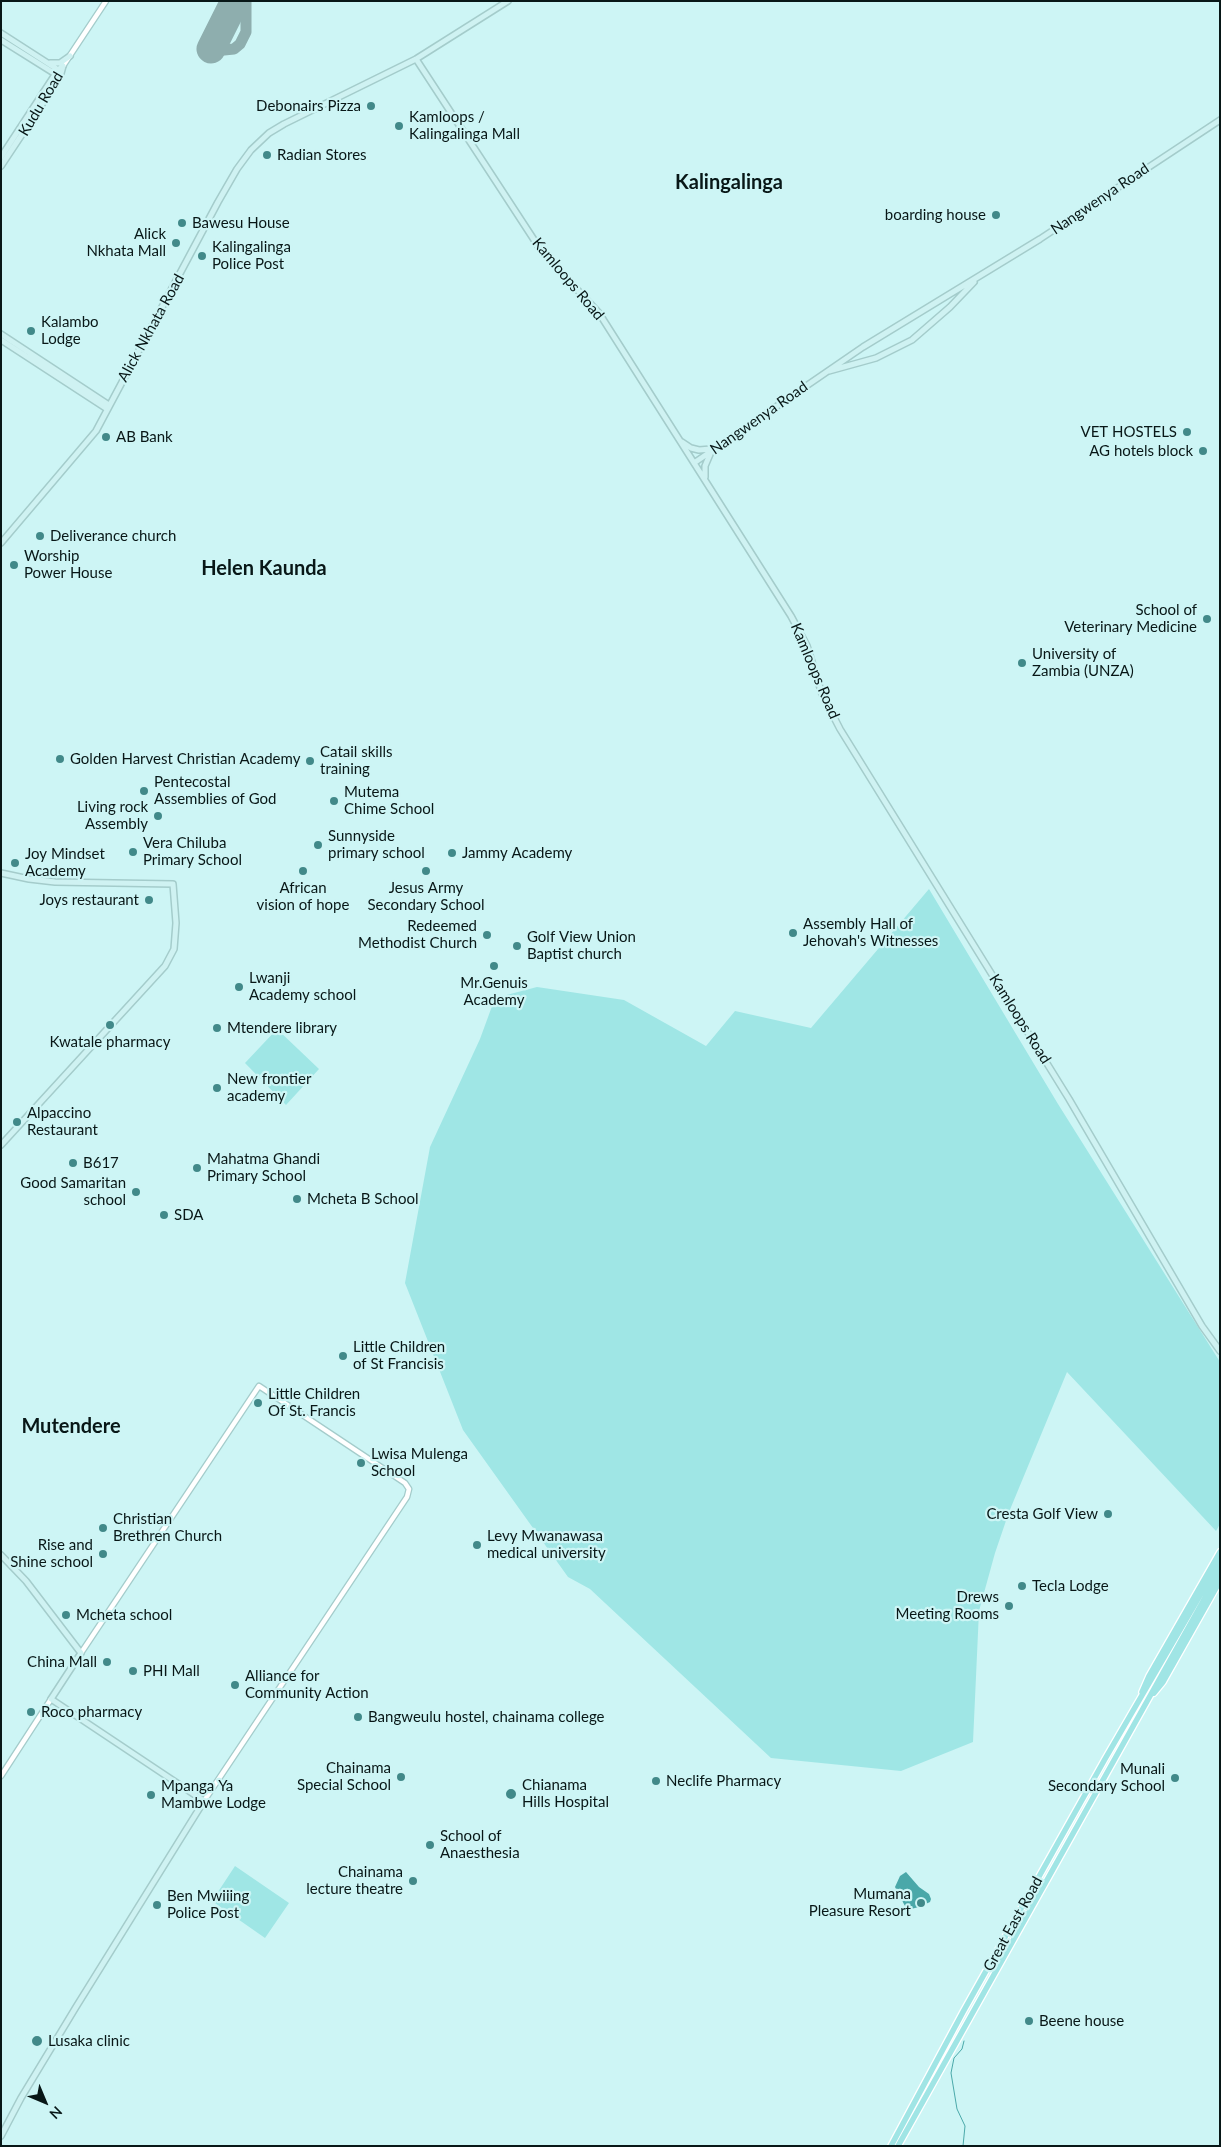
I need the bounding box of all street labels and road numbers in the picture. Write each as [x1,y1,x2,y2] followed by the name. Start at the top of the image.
[15,69,67,139] street label: Kudu Road
[1047,159,1153,239] street label: Nangwenya Road
[528,234,608,324] street label: Kamloops Road
[114,271,188,385] street label: Alick Nkhata Road
[707,378,811,458] street label: Nangwenya Road
[787,620,843,722] street label: Kamloops Road
[985,971,1055,1067] street label: Kamloops Road
[980,1874,1046,1974] street label: Great East Road

